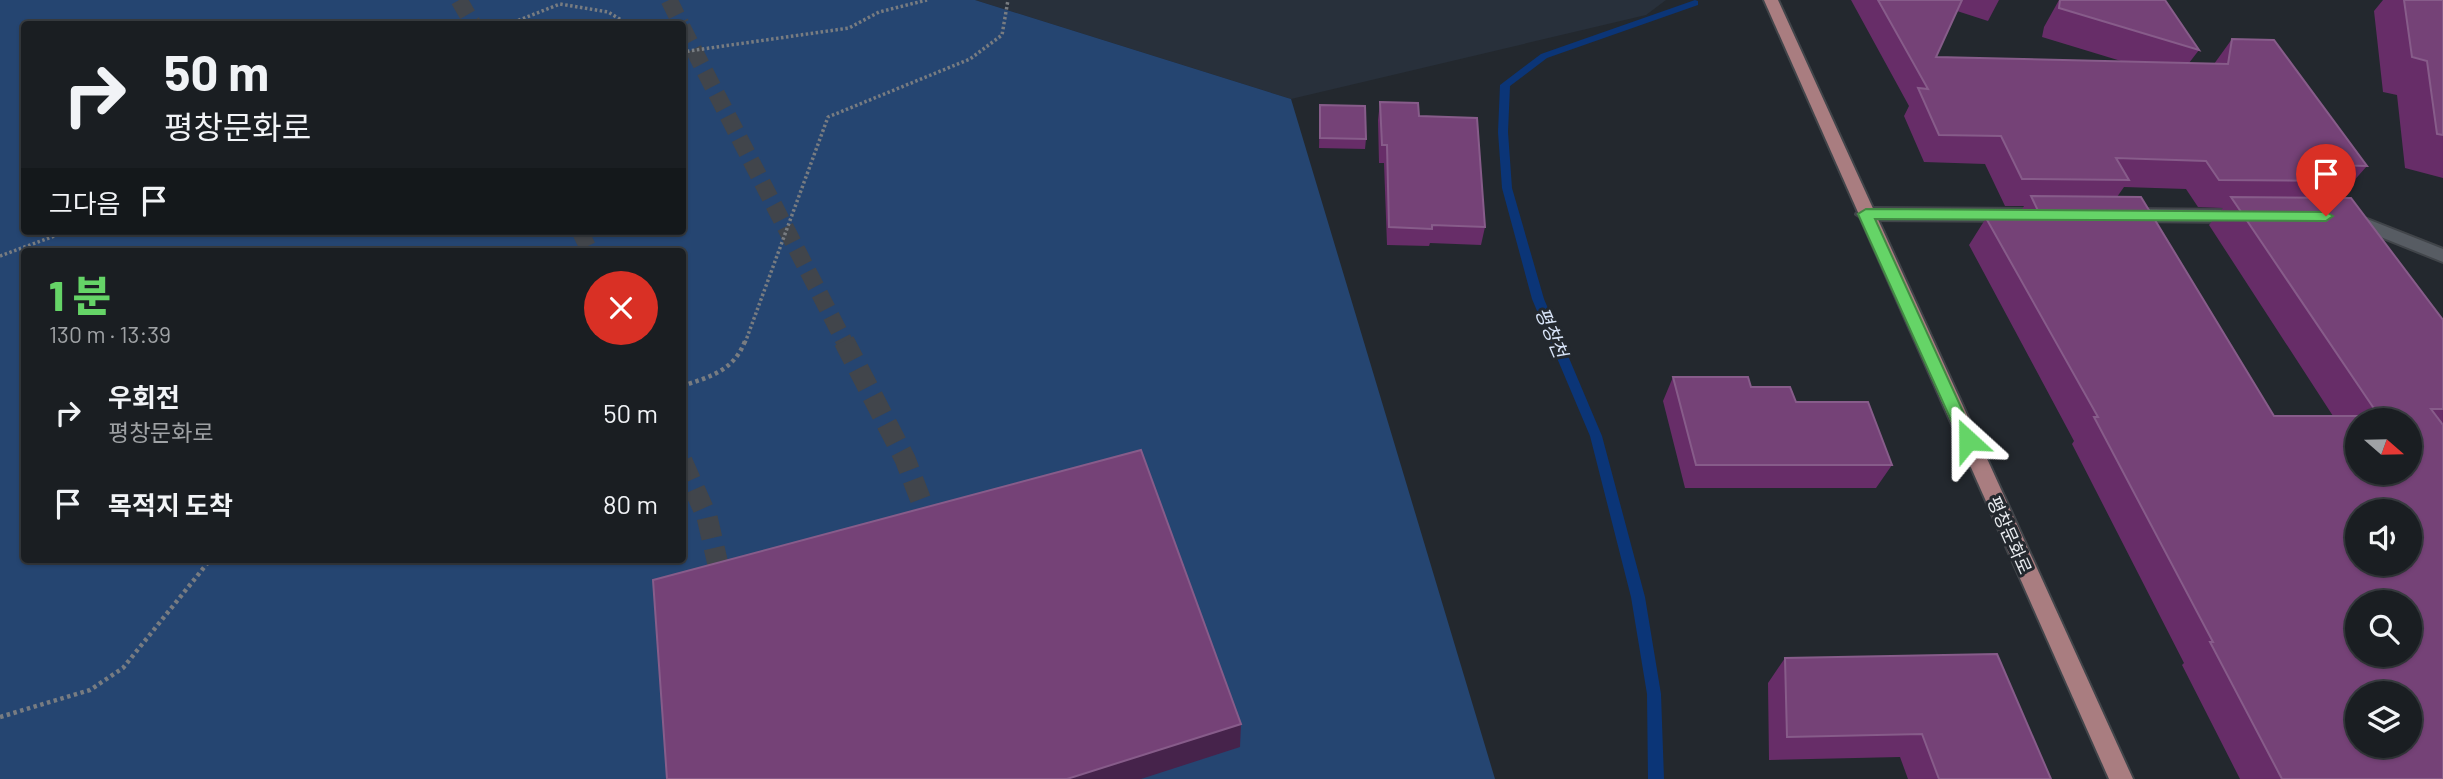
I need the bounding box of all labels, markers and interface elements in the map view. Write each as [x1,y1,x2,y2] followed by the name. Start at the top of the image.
[164,42,269,101] text: 50 m
[49,49,140,140] icon: right
[164,107,311,145] text: 평창문화로
[2296,144,2356,216] pin
[2307,155,2345,193] icon: arrive
[135,182,173,220] icon: arrive
[49,187,121,218] text: 그다음
[49,269,111,319] text: 1 분
[584,271,658,345] button: close
[1531,303,1573,362] water label: 평창천
[49,320,171,348] text: 130 m · 13:39
[108,381,180,412] text: 우회전
[49,394,87,432] icon: right
[603,397,658,428] text: 50 m
[1931,403,2005,477] position arrow
[2345,408,2422,485] north arrow
[2345,408,2422,758] map controls
[108,418,214,446] text: 평창문화로
[49,485,87,523] icon: arrive
[603,488,658,519] text: 80 m
[108,489,233,520] text: 목적지 도착
[1983,493,2037,577] street label: 평창문화로
[2345,499,2422,576] button: sound
[2345,590,2422,667] button: search
[2345,681,2422,758] button: layers

